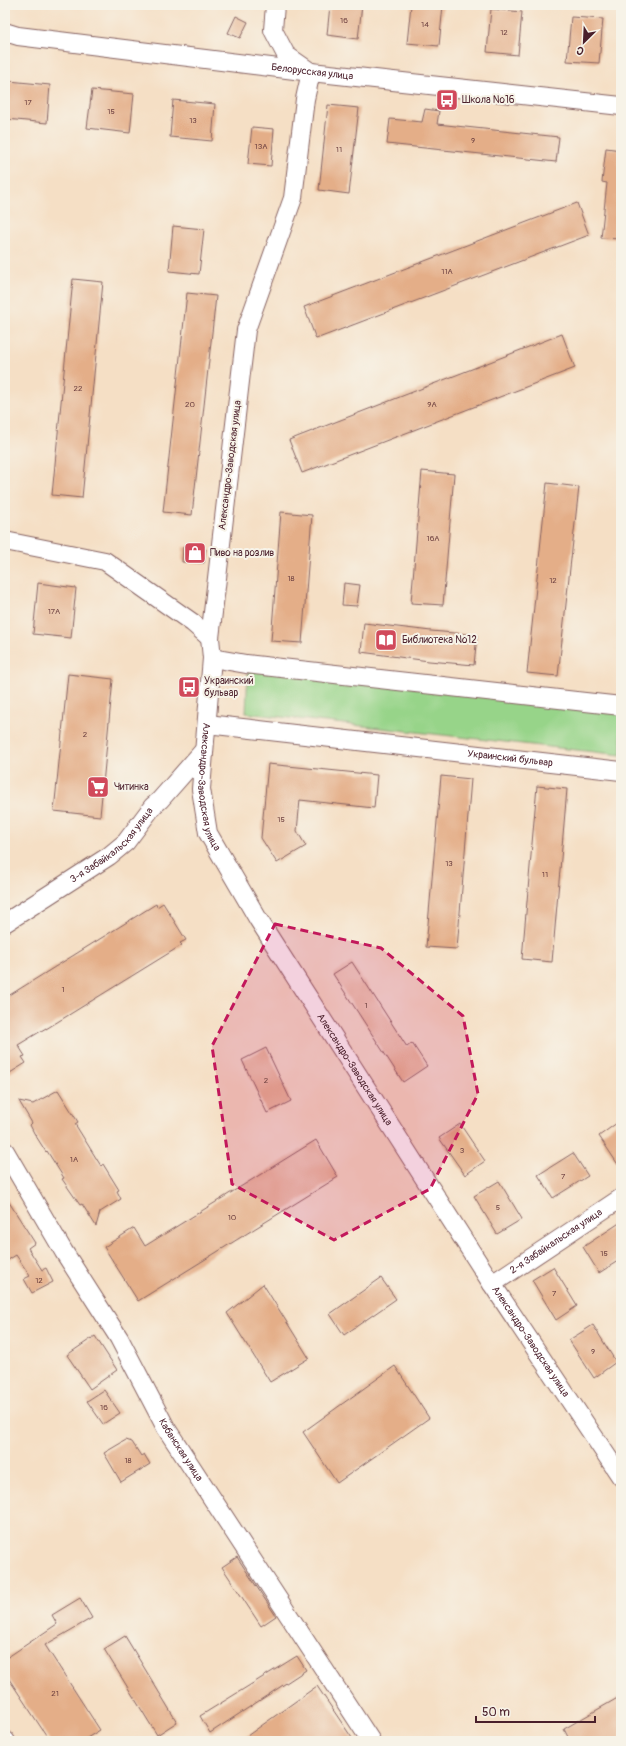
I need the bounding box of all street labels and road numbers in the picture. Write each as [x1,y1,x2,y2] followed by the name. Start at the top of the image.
[271,61,354,83] street label: Белорусская улица
[216,399,244,531] street label: Александро-Заводская улица
[195,722,223,853] street label: Александро-Заводская улица
[467,748,554,769] street label: Украинский бульвар
[68,805,156,885] street label: 3-я Забайкальская улица
[314,1011,395,1128] street label: Александро-Заводская улица
[507,1206,605,1276] street label: 2-я Забайкальская улица
[489,1284,572,1400] street label: Александро-Заводская улица
[156,1417,205,1484] street label: Кабанская улица

